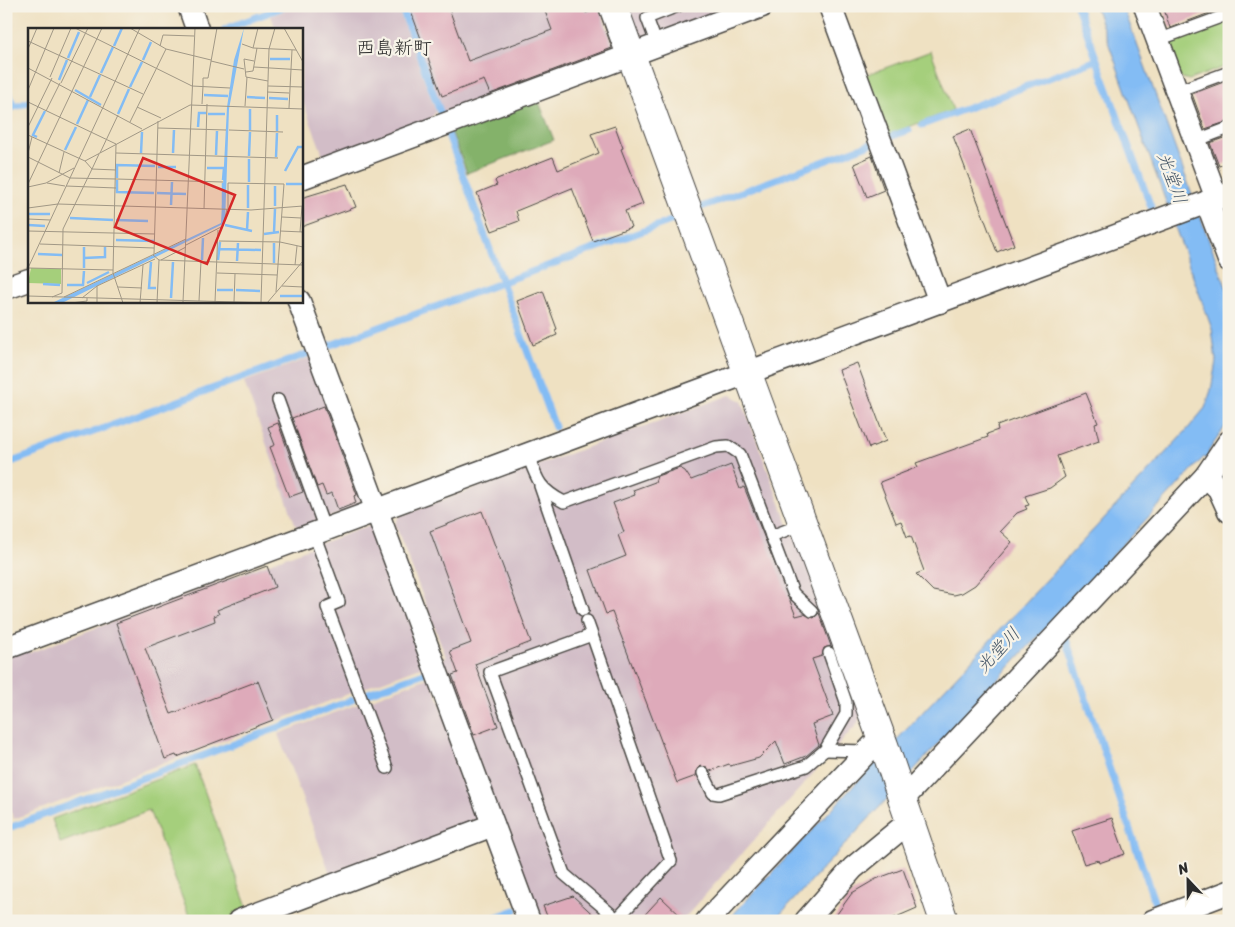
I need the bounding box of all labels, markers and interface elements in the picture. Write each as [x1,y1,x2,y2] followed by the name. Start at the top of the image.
[28,28,302,302] inset map
[356,31,432,64] district label: 西島新町
[1148,147,1196,209] water label: 光堂川
[968,619,1028,681] water label: 光堂川
[1162,854,1212,904] north arrow
[1173,855,1193,882] text: N

